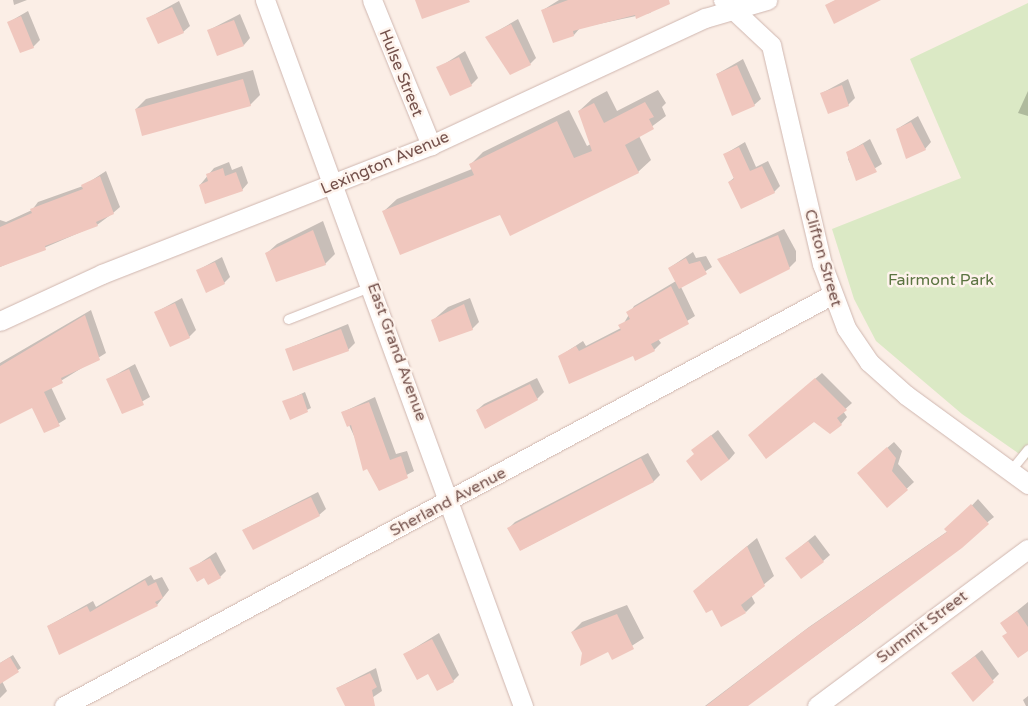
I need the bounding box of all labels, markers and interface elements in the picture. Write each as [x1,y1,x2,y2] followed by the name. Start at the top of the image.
[375,27,427,119] street label: Hulse Street
[318,127,452,199] street label: Lexington Avenue
[800,207,846,309] street label: Clifton Street
[888,270,994,290] park label: Fairmont Park
[363,280,431,424] street label: East Grand Avenue
[387,463,509,541] street label: Sherland Avenue
[873,587,971,667] street label: Summit Street

